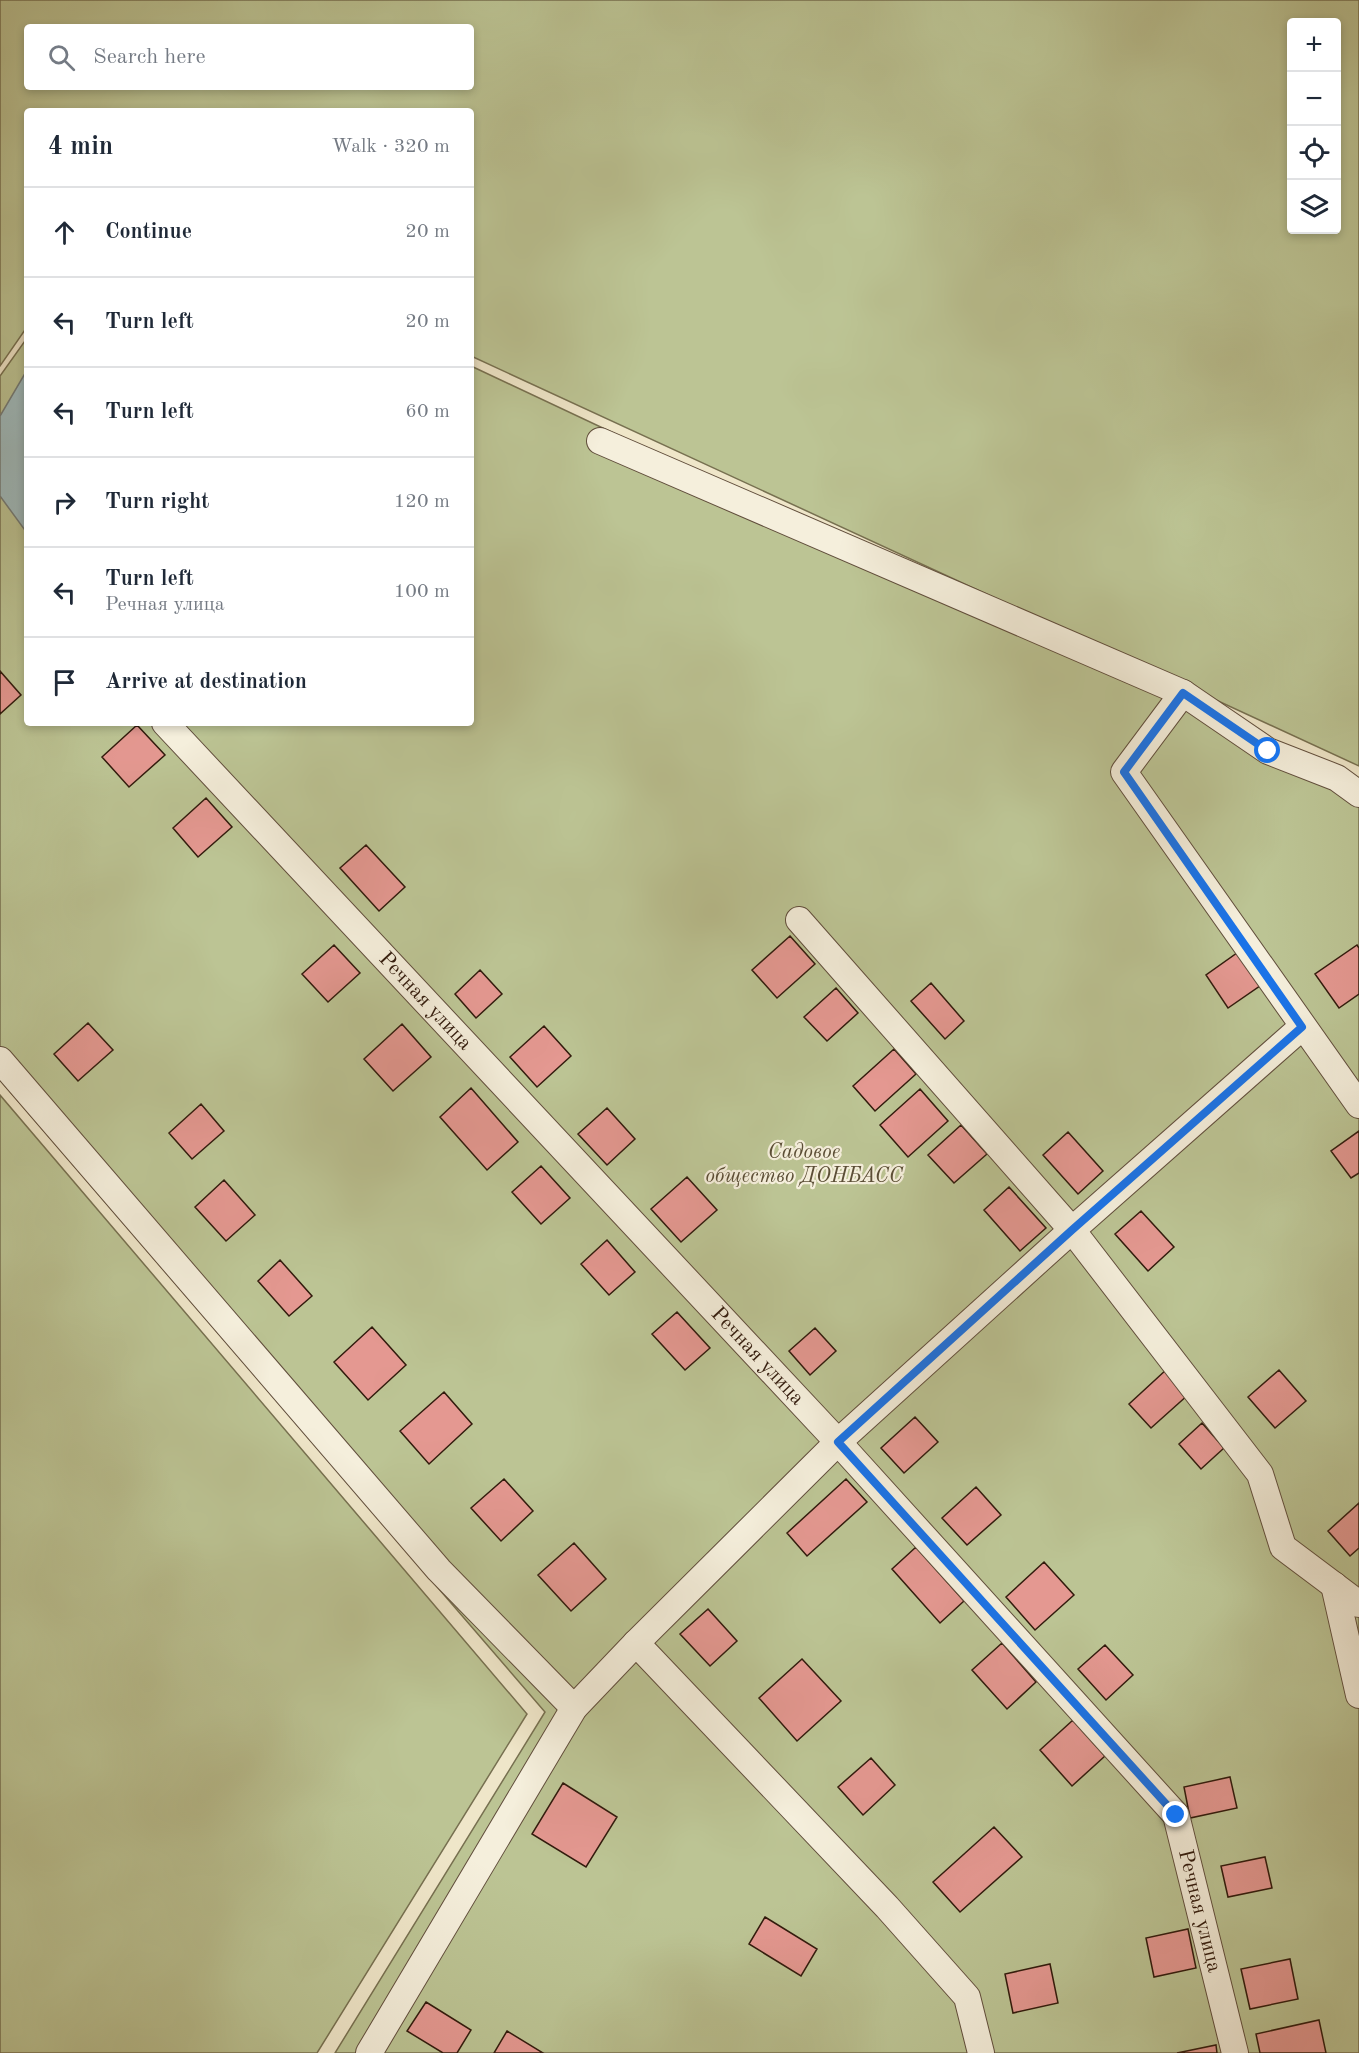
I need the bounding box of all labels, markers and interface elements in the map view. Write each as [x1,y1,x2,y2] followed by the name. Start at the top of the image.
[1287,18,1341,234] map controls
[1287,18,1341,72] button: +
[24,24,474,90] search box
[45,41,78,74] icon: search
[93,46,206,68] text: Search here
[1287,72,1341,126] button: −
[1287,126,1341,180] button: locate
[48,134,113,160] text: 4 min
[331,137,450,157] text: Walk · 320 m
[1287,180,1341,234] button: layers
[48,216,81,249] icon: ahead
[105,221,192,243] text: Continue
[405,222,450,242] text: 20 m
[48,306,81,339] icon: left
[105,311,194,333] text: Turn left
[405,312,450,332] text: 20 m
[48,396,81,429] icon: left
[105,401,194,423] text: Turn left
[405,402,450,422] text: 60 m
[48,486,81,519] icon: right
[105,491,209,513] text: Turn right
[394,492,450,512] text: 120 m
[105,568,194,590] text: Turn left
[48,576,81,609] icon: left
[394,582,450,602] text: 100 m
[105,595,225,615] text: Речная улица
[48,666,81,699] icon: arrive
[105,671,307,693] text: Arrive at destination
[1254,737,1280,763] route start
[375,948,476,1054] street label: Речная улица
[705,1142,904,1187] park label: Садовое общество ДОНБАСС
[707,1303,808,1409] street label: Речная улица
[1162,1801,1188,1827] route end
[1174,1847,1225,1974] street label: Речная улица

